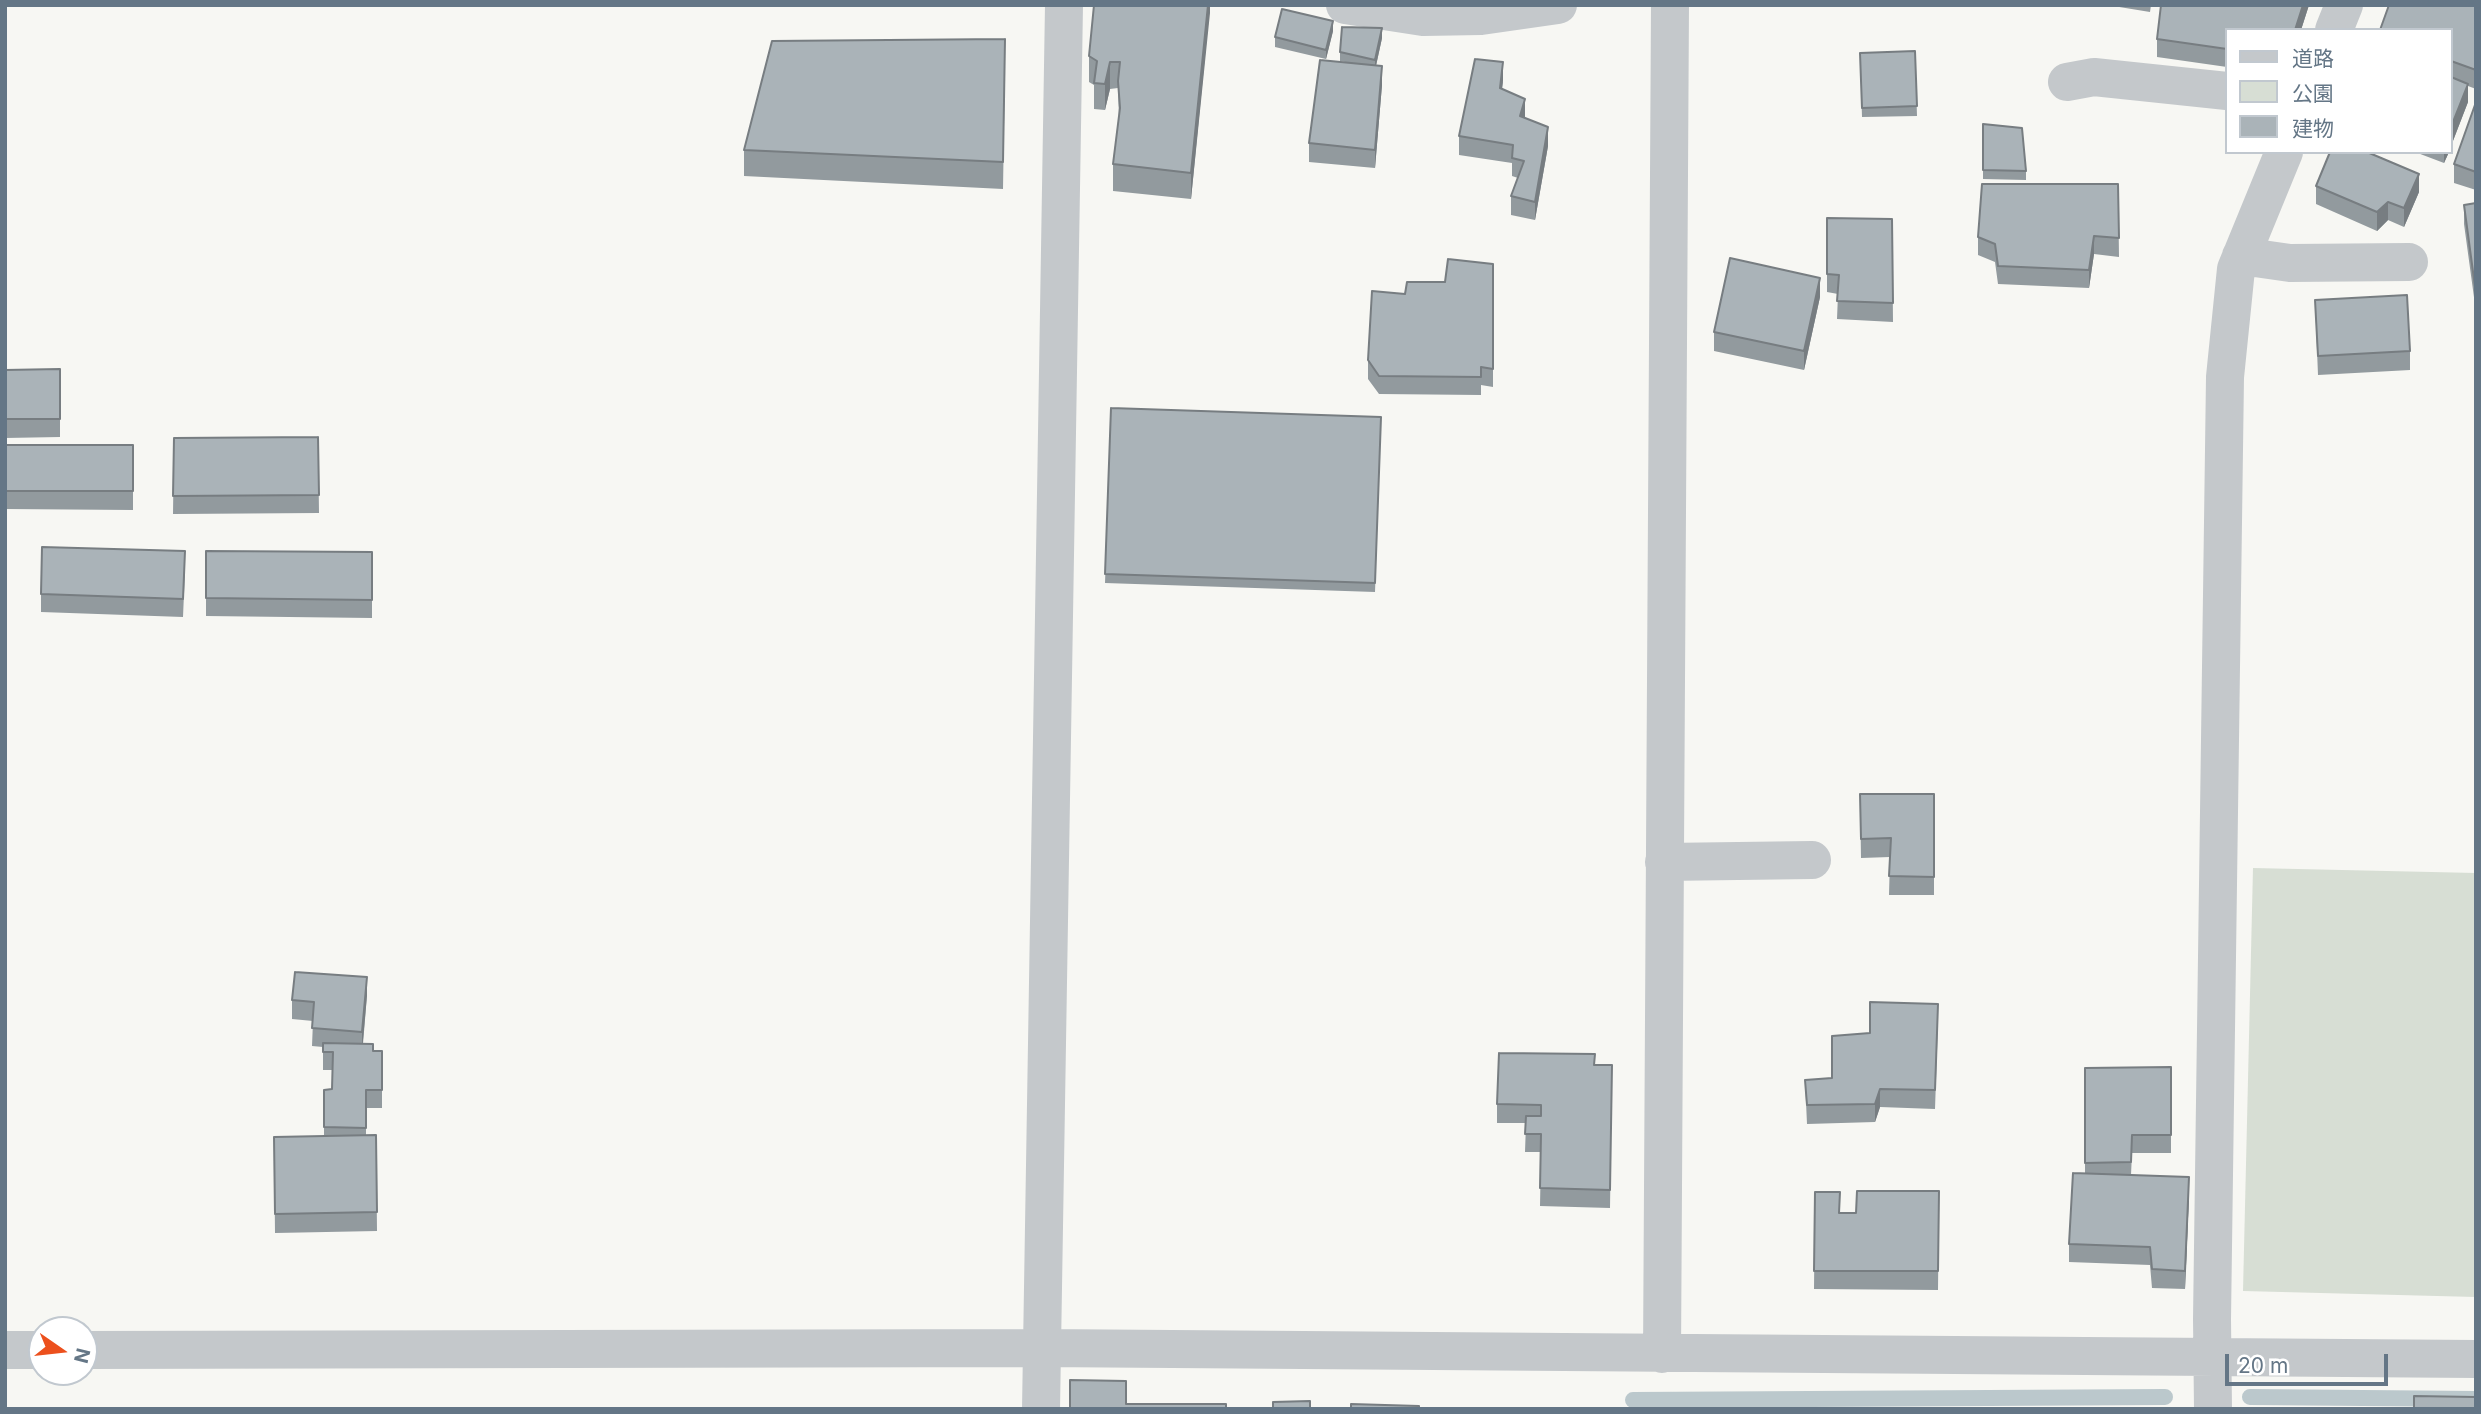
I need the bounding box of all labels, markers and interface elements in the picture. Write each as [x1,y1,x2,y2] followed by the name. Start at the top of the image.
[2226,28,2453,154] legend
[2292,46,2334,71] text: 道路
[2292,81,2334,106] text: 公園
[2292,116,2334,141] text: 建物
[28,1316,98,1386] north arrow
[2229,1340,2392,1384] scale bar
[69,1346,95,1366] text: N
[2238,1353,2288,1378] text: 20 m

